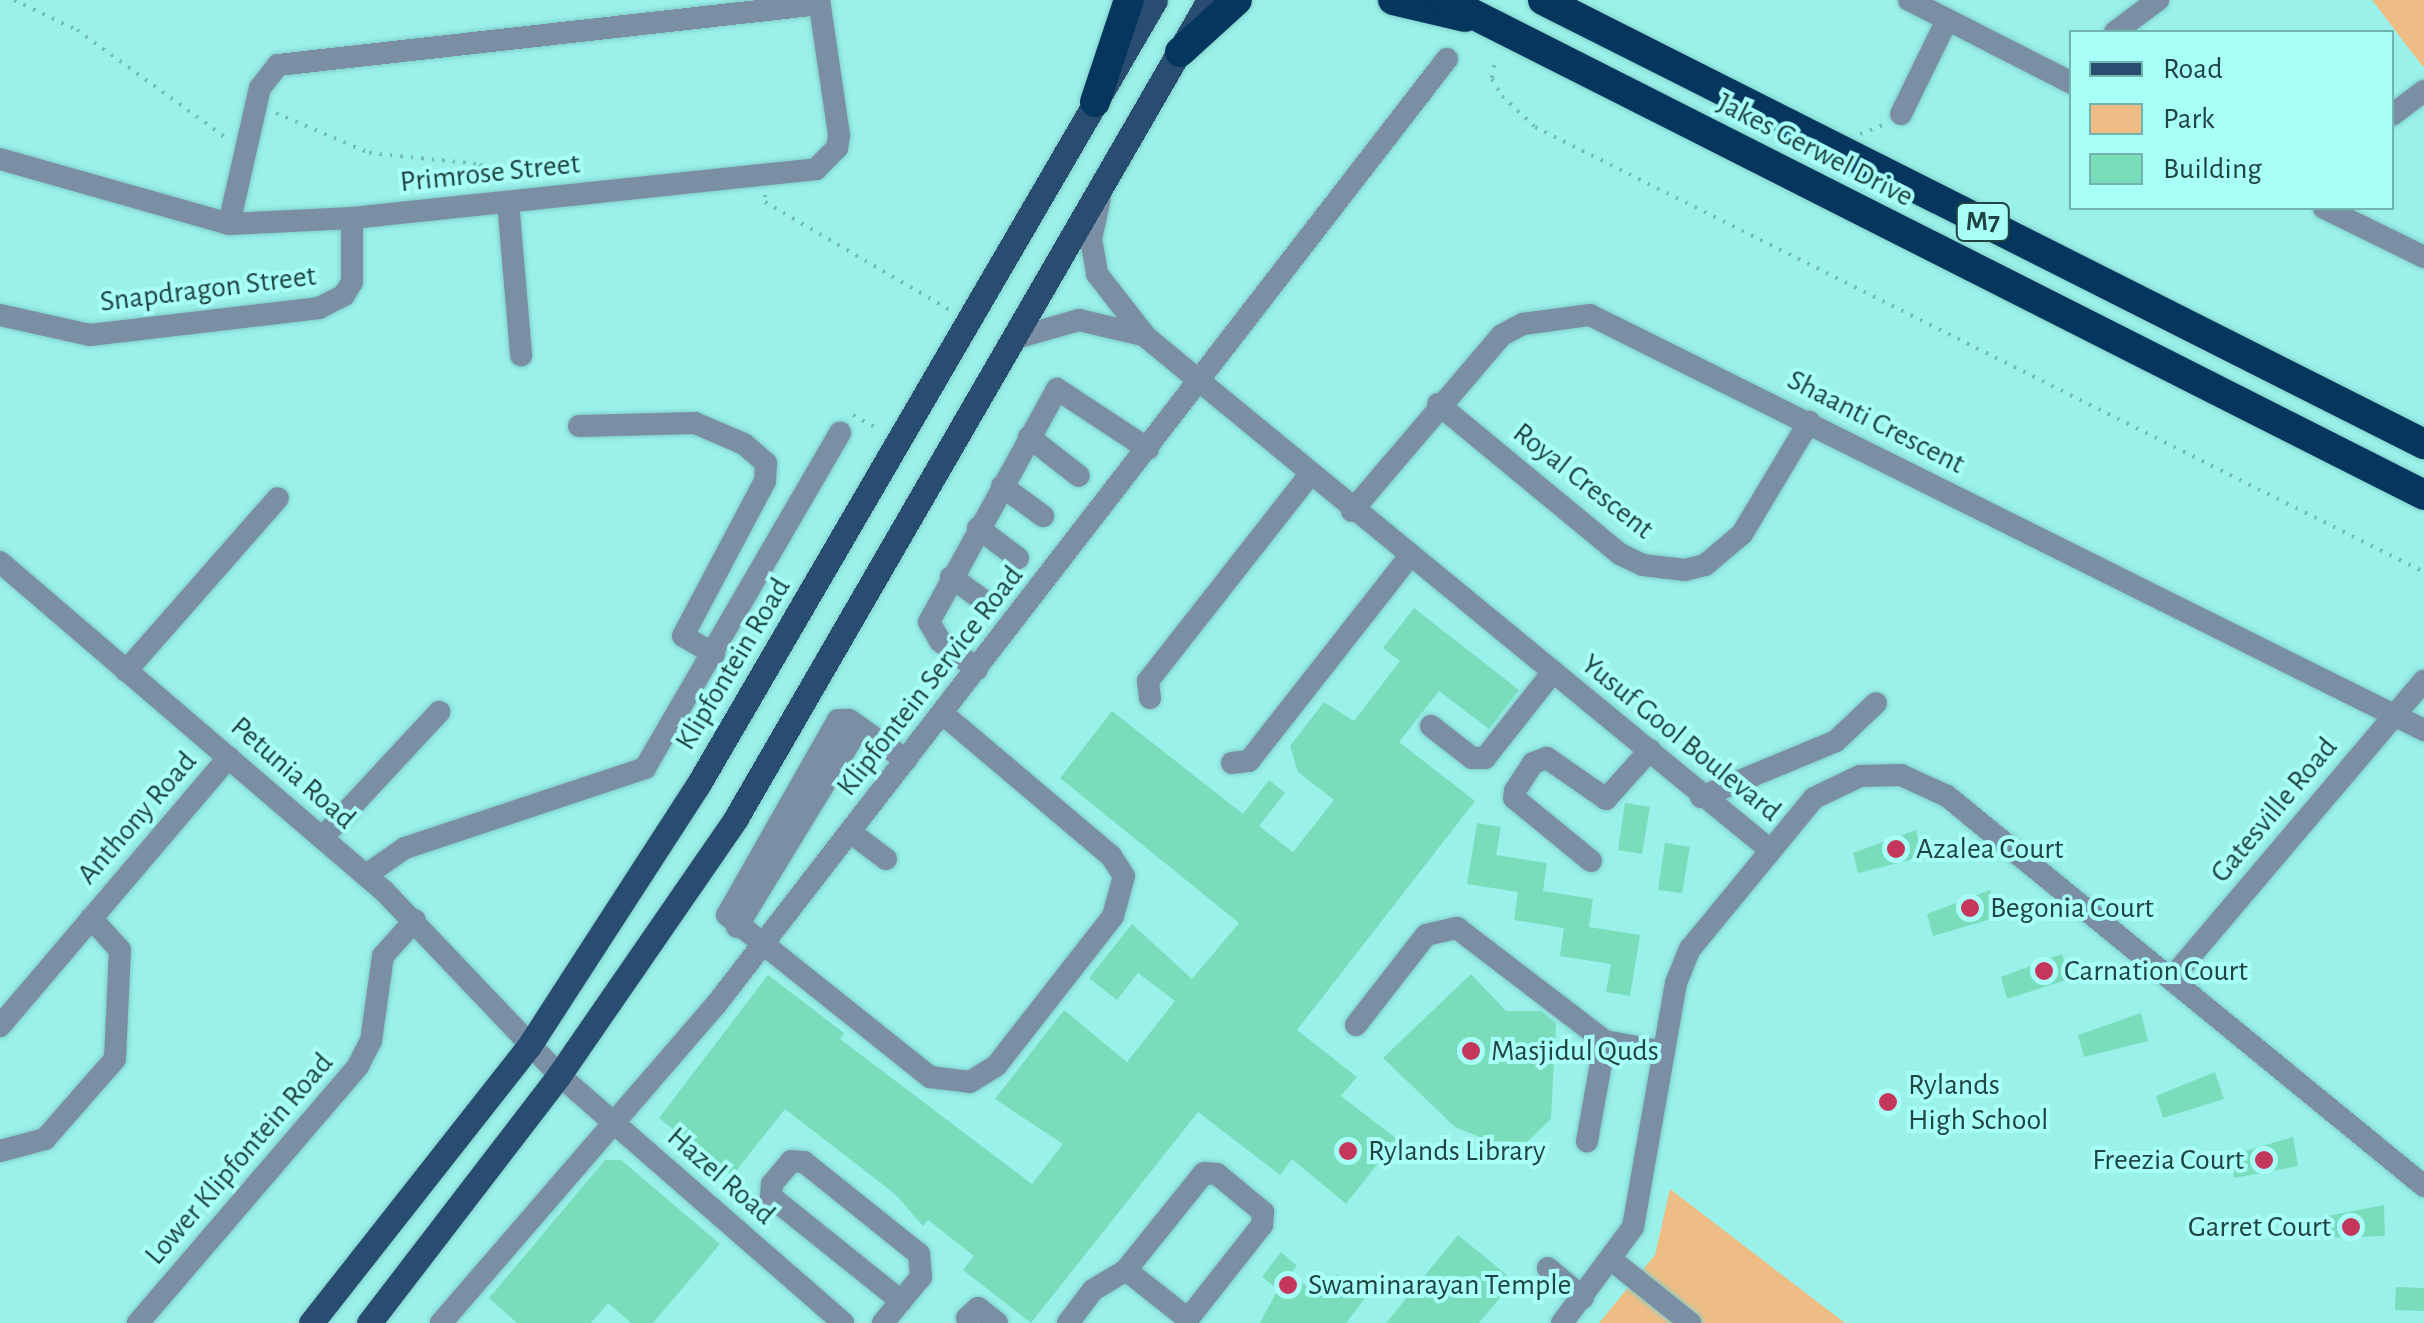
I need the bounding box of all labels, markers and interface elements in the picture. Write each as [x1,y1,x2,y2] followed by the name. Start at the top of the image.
[2069,30,2394,210] legend
[2163,54,2223,84] text: Road
[1711,85,1919,215] street label: Jakes Gerwel Drive
[2163,104,2215,134] text: Park
[398,146,582,200] street label: Primrose Street
[2163,154,2262,184] text: Building
[1956,199,2010,245] road number: M7
[98,258,318,320] street label: Snapdragon Street
[1781,362,1971,482] street label: Shaanti Crescent
[1506,415,1660,547] street label: Royal Crescent
[829,559,1031,803] street label: Klipfontein Service Road
[667,571,799,757] street label: Klipfontein Road
[1574,646,1788,830] street label: Yusuf Gool Boulevard
[223,709,363,837] street label: Petunia Road
[2203,730,2345,890] street label: Gatesville Road
[69,744,205,892] street label: Anthony Road
[1916,831,2064,867] place label: Azalea Court
[1885,838,1907,860] marker: Azalea Court
[1990,890,2154,926] place label: Begonia Court
[1959,897,1981,919] marker: Begonia Court
[2064,953,2248,989] place label: Carnation Court
[2033,960,2055,982] marker: Carnation Court
[1491,1033,1659,1069] place label: Masjidul Quds
[1460,1040,1482,1062] marker: Masjidul Quds
[137,1046,341,1272] street label: Lower Klipfontein Road
[1908,1067,2049,1138] place label: Rylands High School
[1877,1091,1899,1113] marker: Rylands High School
[660,1119,782,1233] street label: Hazel Road
[1368,1133,1546,1169] place label: Rylands Library
[1337,1140,1359,1162] marker: Rylands Library
[2092,1142,2244,1178] place label: Freezia Court
[2253,1149,2275,1171] marker: Freezia Court
[2188,1209,2331,1245] place label: Garret Court
[2340,1216,2362,1238] marker: Garret Court
[1308,1267,1571,1303] place label: Swaminarayan Temple
[1277,1274,1299,1296] marker: Swaminarayan Temple

